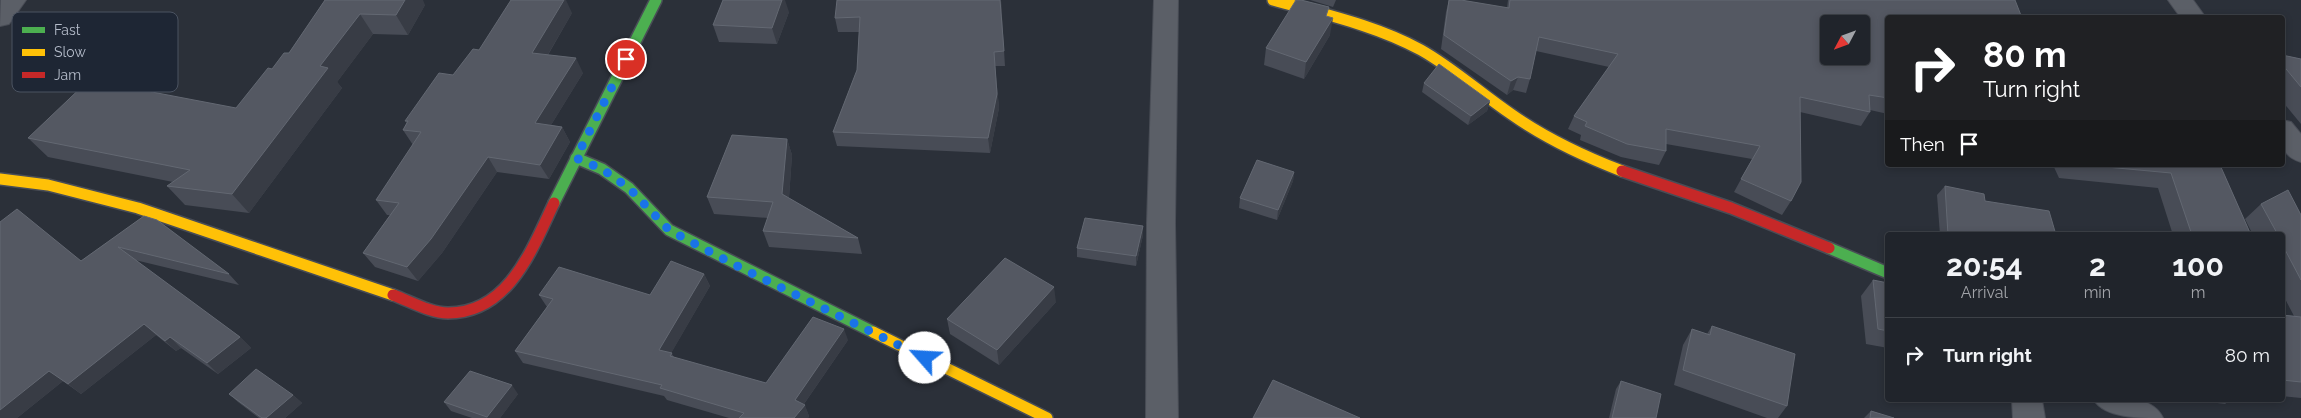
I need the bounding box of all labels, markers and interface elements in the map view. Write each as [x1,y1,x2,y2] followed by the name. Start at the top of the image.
[12,12,178,92] legend
[1820,15,1870,65] north arrow
[1820,15,1870,65] map controls
[54,22,81,38] text: Fast
[1983,34,2067,75] text: 80 m
[1900,35,1965,100] icon: right
[605,38,647,80] pin
[54,44,86,60] text: Slow
[612,45,640,73] icon: arrive
[54,67,81,83] text: Jam
[1983,76,2080,102] text: Turn right
[1955,130,1983,158] icon: arrive
[1900,133,1945,155] text: Then
[1946,248,2023,283] text: 20:54
[2089,248,2106,283] text: 2
[2172,248,2224,283] text: 100
[1961,283,2008,302] text: Arrival
[2084,283,2111,302] text: min
[2191,283,2205,302] text: m
[898,331,950,383] position arrow
[1900,341,1928,369] icon: right
[1943,344,2032,366] text: Turn right
[2225,344,2270,366] text: 80 m

